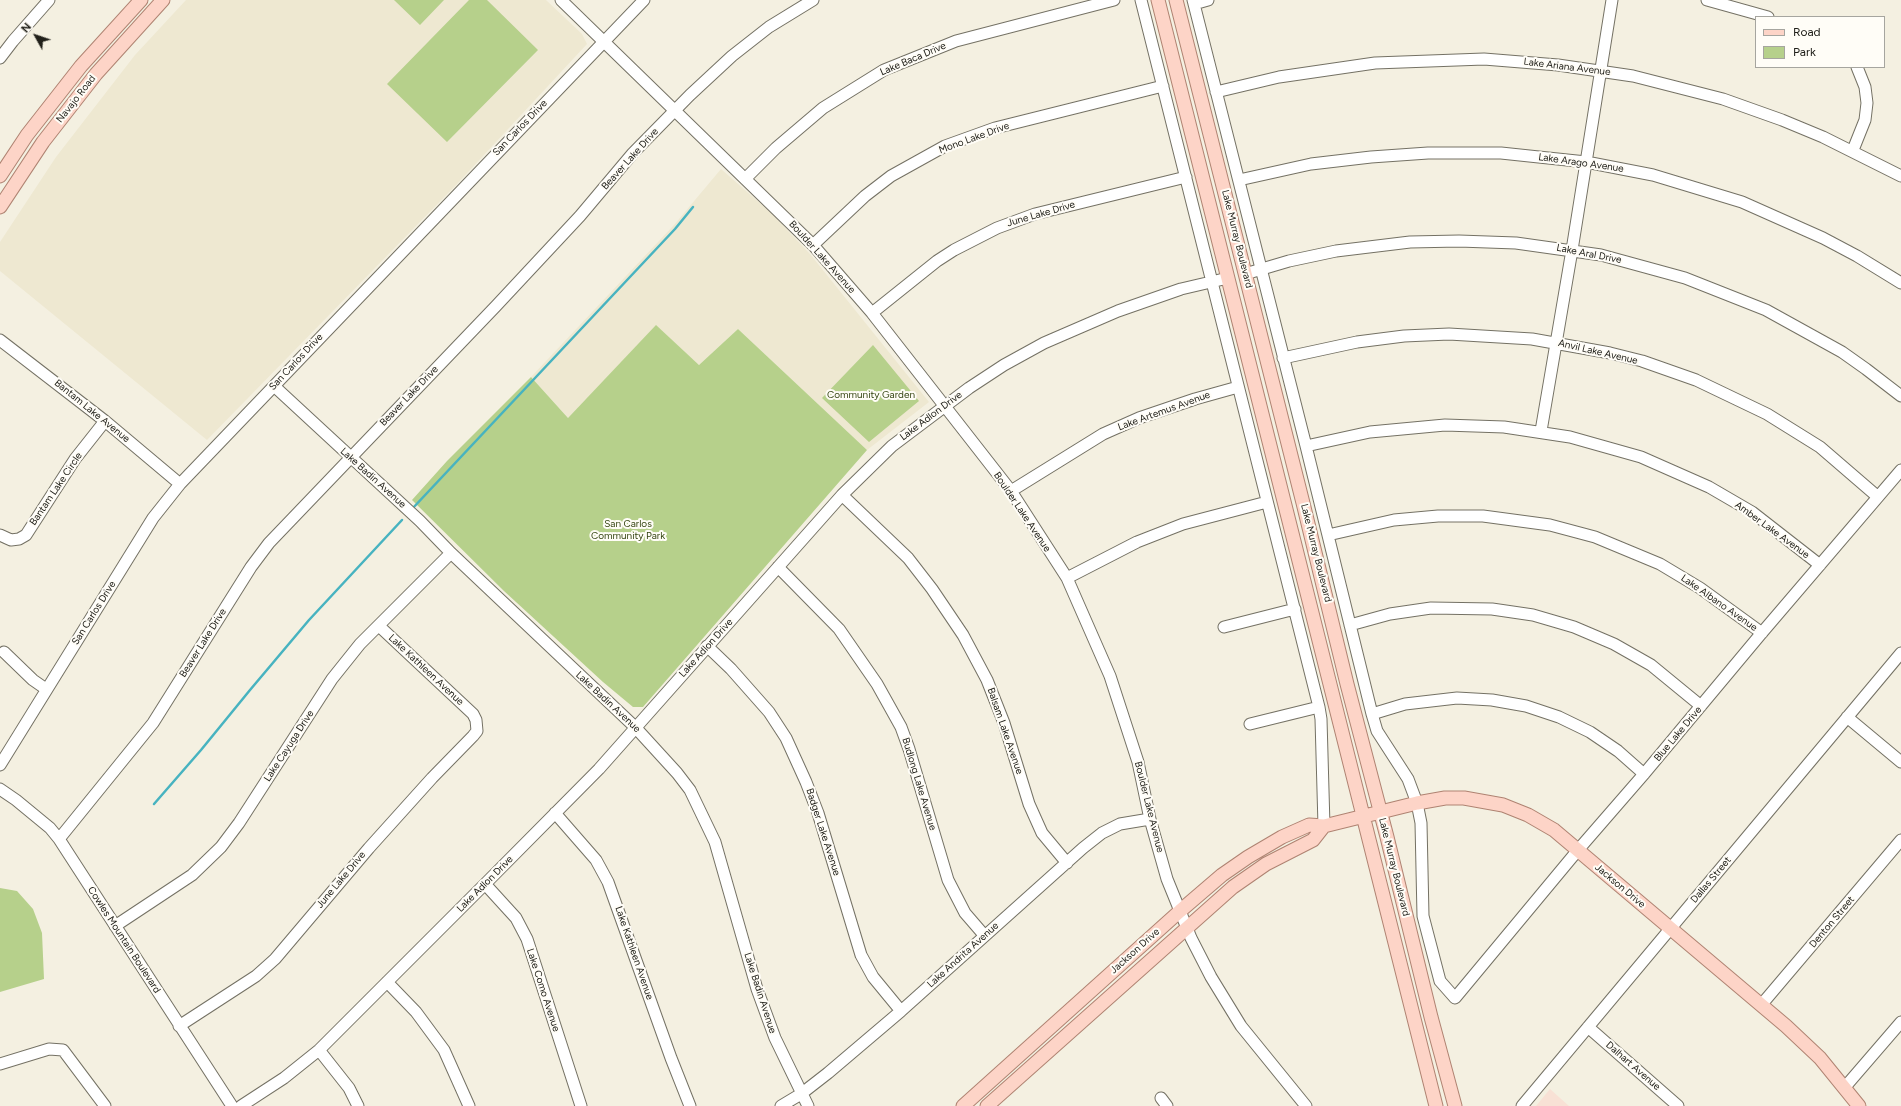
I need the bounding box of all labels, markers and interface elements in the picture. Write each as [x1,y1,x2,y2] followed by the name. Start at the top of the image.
[16,16,56,56] north arrow
[1755,16,1885,68] legend
[19,21,34,35] text: N
[1793,25,1821,39] text: Road
[878,40,948,78] street label: Lake Baca Drive
[1793,45,1816,59] text: Park
[1523,56,1611,78] street label: Lake Ariana Avenue
[54,73,98,125] street label: Navajo Road
[490,97,550,159] street label: San Carlos Drive
[937,120,1011,156] street label: Mono Lake Drive
[599,126,661,192] street label: Beaver Lake Drive
[1537,151,1625,175] street label: Lake Arago Avenue
[1219,189,1255,289] street label: Lake Murray Boulevard
[1006,199,1076,229] street label: June Lake Drive
[786,218,858,296] street label: Boulder Lake Avenue
[1555,242,1623,266] street label: Lake Aral Drive
[267,331,325,393] street label: San Carlos Drive
[1557,337,1639,367] street label: Anvil Lake Avenue
[377,363,441,429] street label: Beaver Lake Drive
[52,377,132,445] street label: Bantam Lake Avenue
[827,389,915,401] park label: Community Garden
[898,389,964,443] street label: Lake Adlon Drive
[1116,389,1212,433] street label: Lake Artemus Avenue
[338,445,408,511] street label: Lake Badin Avenue
[27,450,85,528] street label: Bantam Lake Circle
[991,470,1053,554] street label: Boulder Lake Avenue
[1732,499,1812,561] street label: Amber Lake Avenue
[1298,503,1334,603] street label: Lake Murray Boulevard
[591,518,665,542] park label: San Carlos Community Park
[1678,572,1760,634] street label: Lake Albano Avenue
[70,579,118,647] street label: San Carlos Drive
[177,606,229,680] street label: Beaver Lake Drive
[677,616,735,680] street label: Lake Adlon Drive
[386,632,466,708] street label: Lake Kathleen Avenue
[573,669,643,735] street label: Lake Badin Avenue
[985,686,1025,776] street label: Balsam Lake Avenue
[1652,704,1704,764] street label: Blue Lake Drive
[261,708,317,784] street label: Lake Cayuga Drive
[899,736,939,832] street label: Budlong Lake Avenue
[1132,760,1166,854] street label: Boulder Lake Avenue
[803,787,843,877] street label: Badger Lake Avenue
[1376,817,1412,917] street label: Lake Murray Boulevard
[314,849,368,911] street label: June Lake Drive
[454,853,516,915] street label: Lake Adlon Drive
[1688,854,1734,906] street label: Dallas Street
[1592,861,1648,911] street label: Jackson Drive
[85,884,163,996] street label: Cowles Mountain Boulevard
[1807,894,1857,950] street label: Denton Street
[612,905,656,1001] street label: Lake Kathleen Avenue
[925,920,1001,990] street label: Lake Andrita Avenue
[1108,926,1162,976] street label: Jackson Drive
[524,947,562,1033] street label: Lake Como Avenue
[741,951,779,1035] street label: Lake Badin Avenue
[1603,1039,1663,1093] street label: Dalhart Avenue

